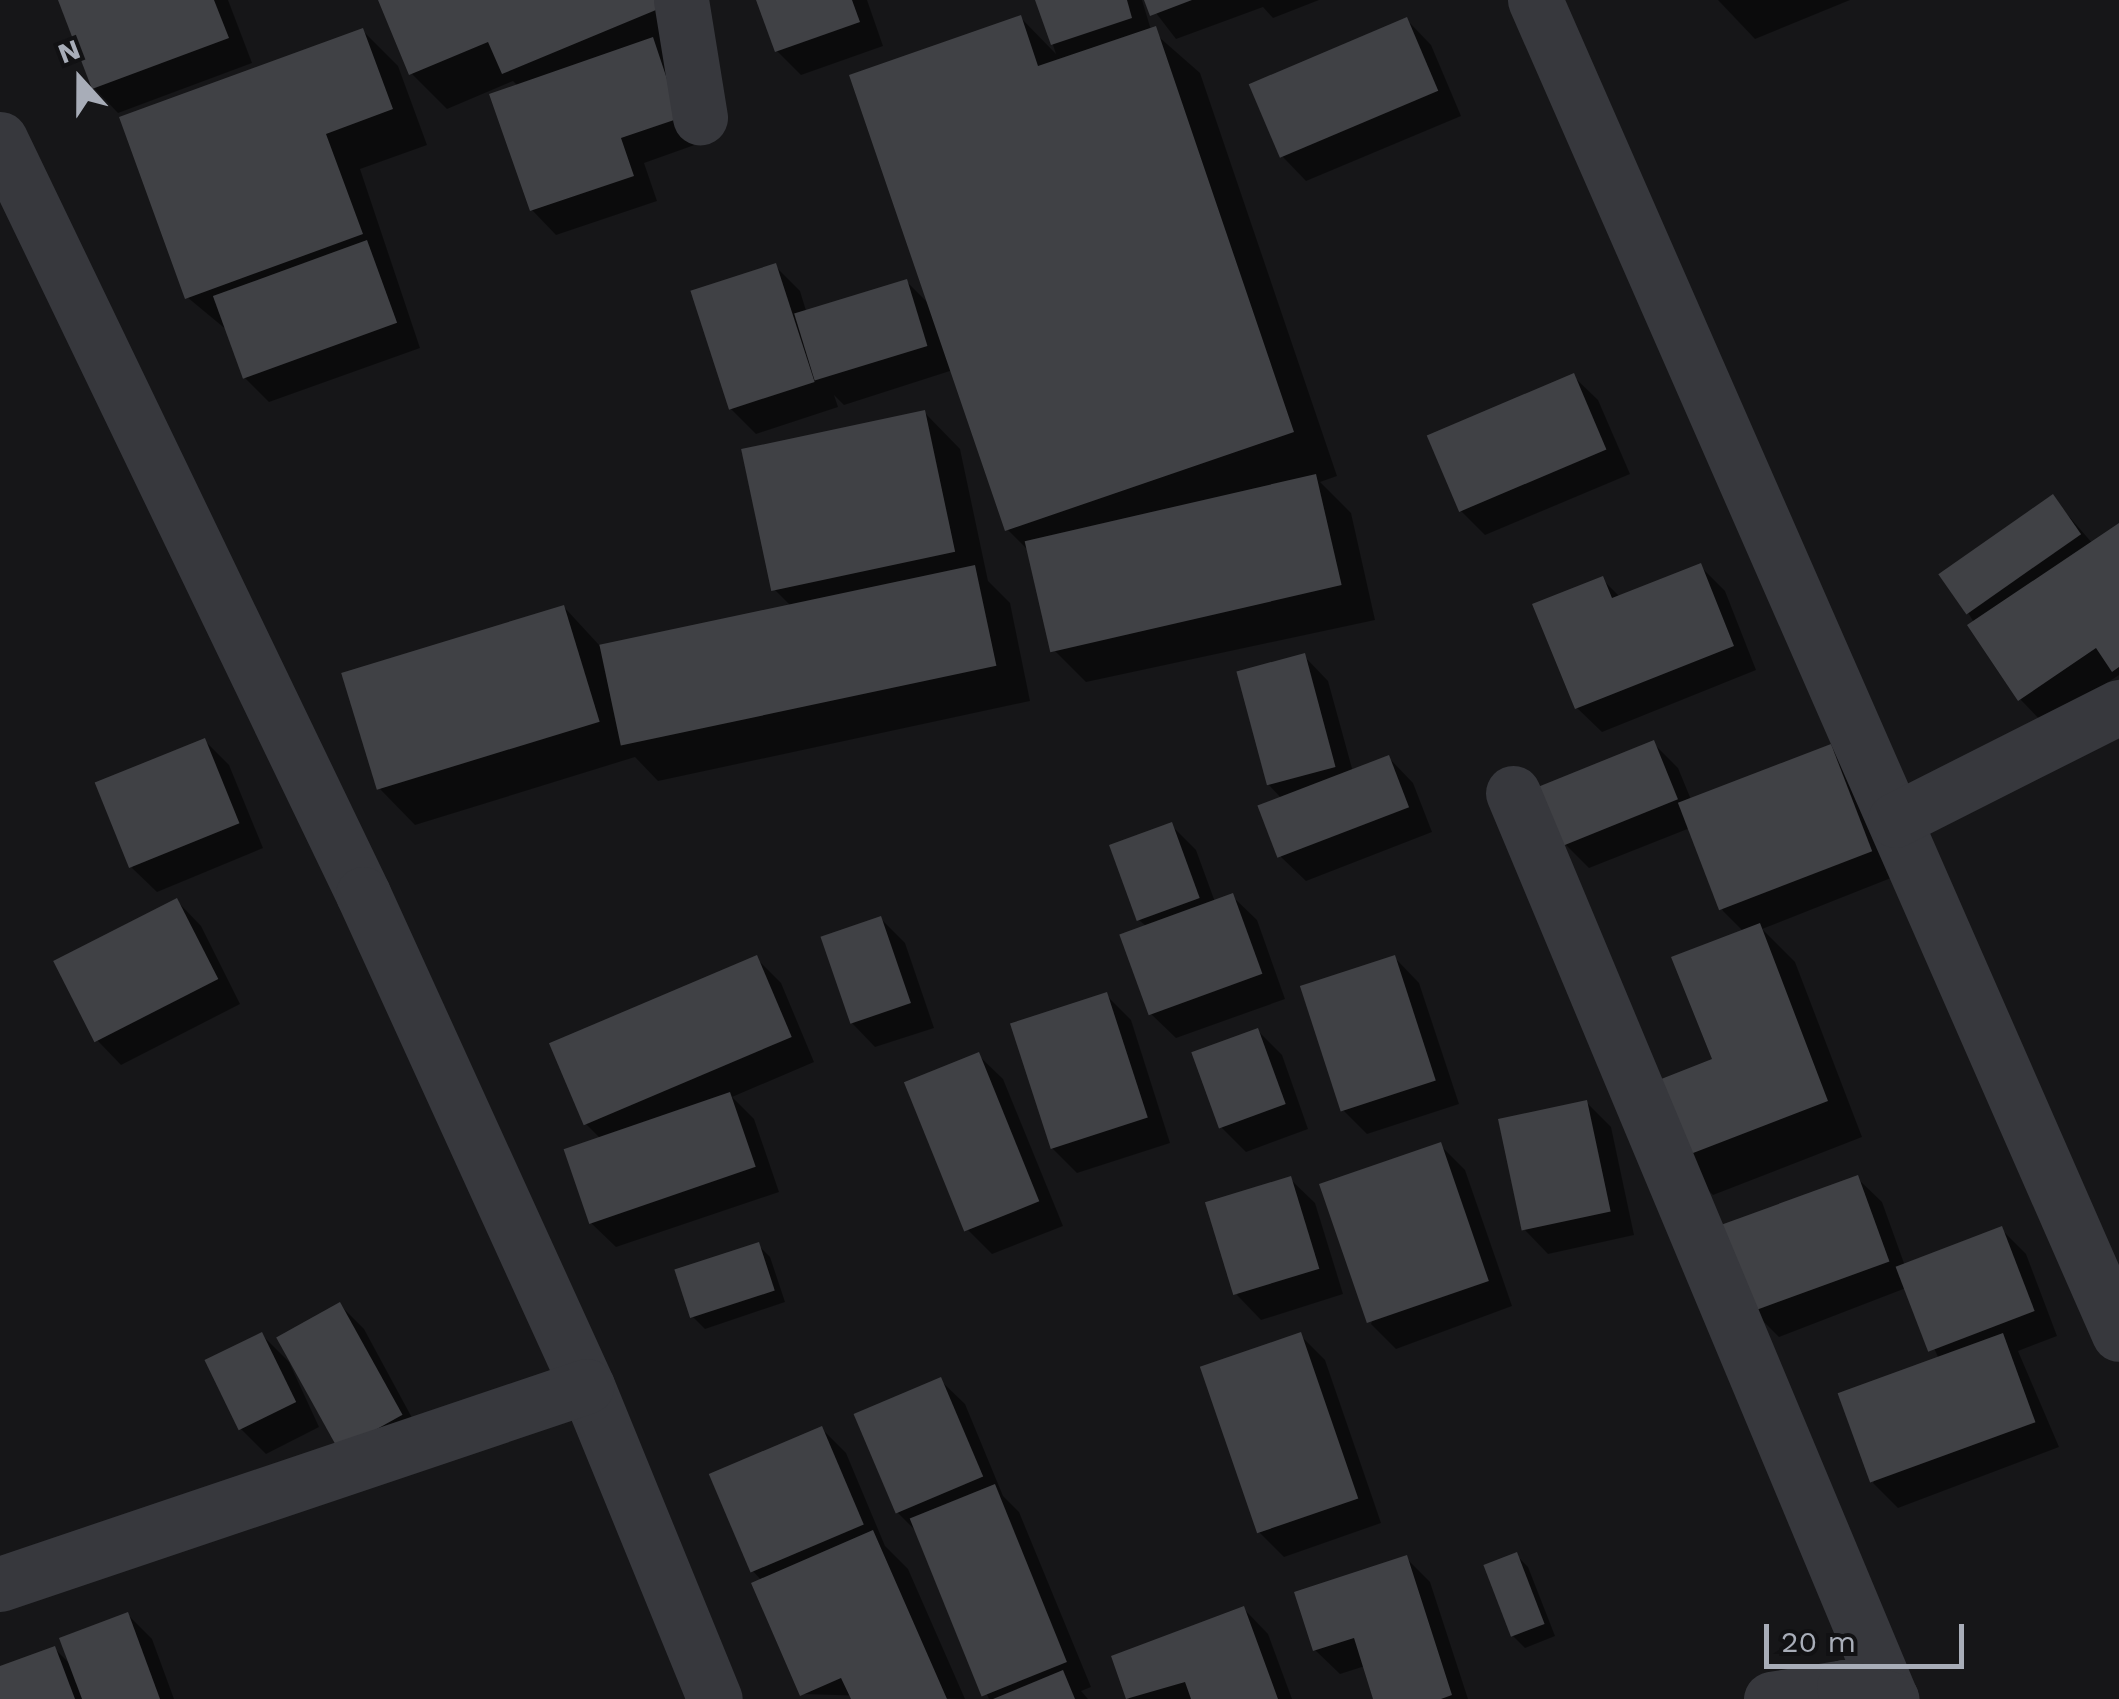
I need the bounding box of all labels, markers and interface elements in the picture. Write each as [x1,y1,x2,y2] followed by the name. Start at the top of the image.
[30,30,130,130] north arrow
[53,32,85,71] text: N
[1769,1604,1969,1666] scale bar
[1781,1624,1856,1659] text: 20 m

